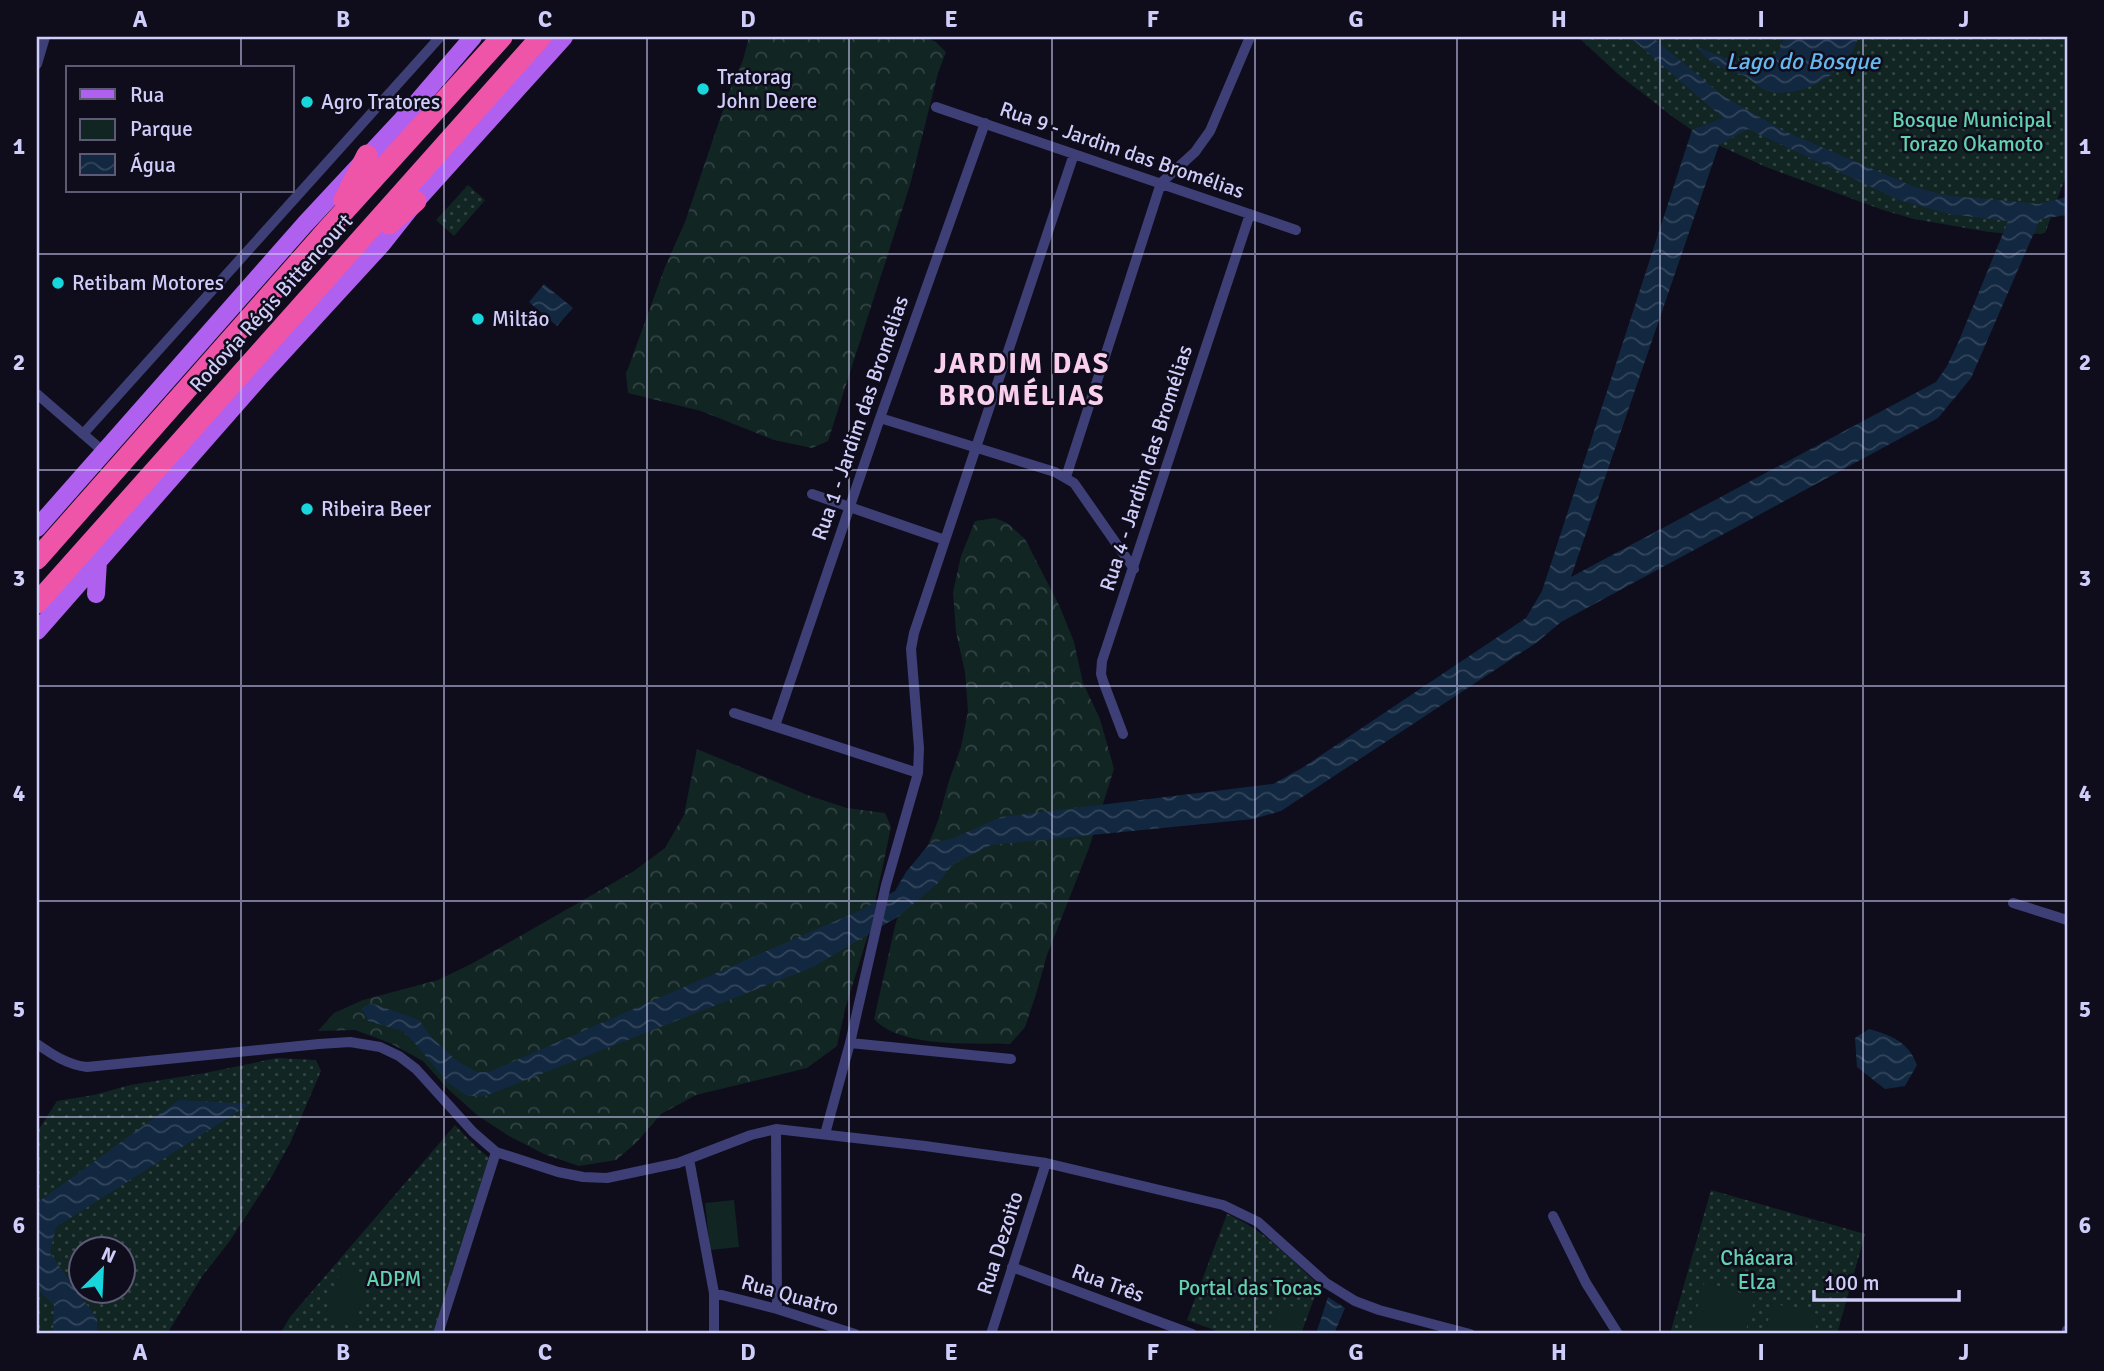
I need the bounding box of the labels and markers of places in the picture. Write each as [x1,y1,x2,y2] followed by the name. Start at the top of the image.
[717,64,817,114] place label: Tratorag John Deere
[695,81,711,97] marker: Tratorag John Deere
[321,89,440,115] place label: Agro Tratores
[299,94,315,110] marker: Agro Tratores
[72,270,224,296] place label: Retibam Motores
[50,275,66,291] marker: Retibam Motores
[492,306,549,332] place label: Miltão
[470,311,486,327] marker: Miltão
[321,496,431,522] place label: Ribeira Beer
[299,501,315,517] marker: Ribeira Beer

